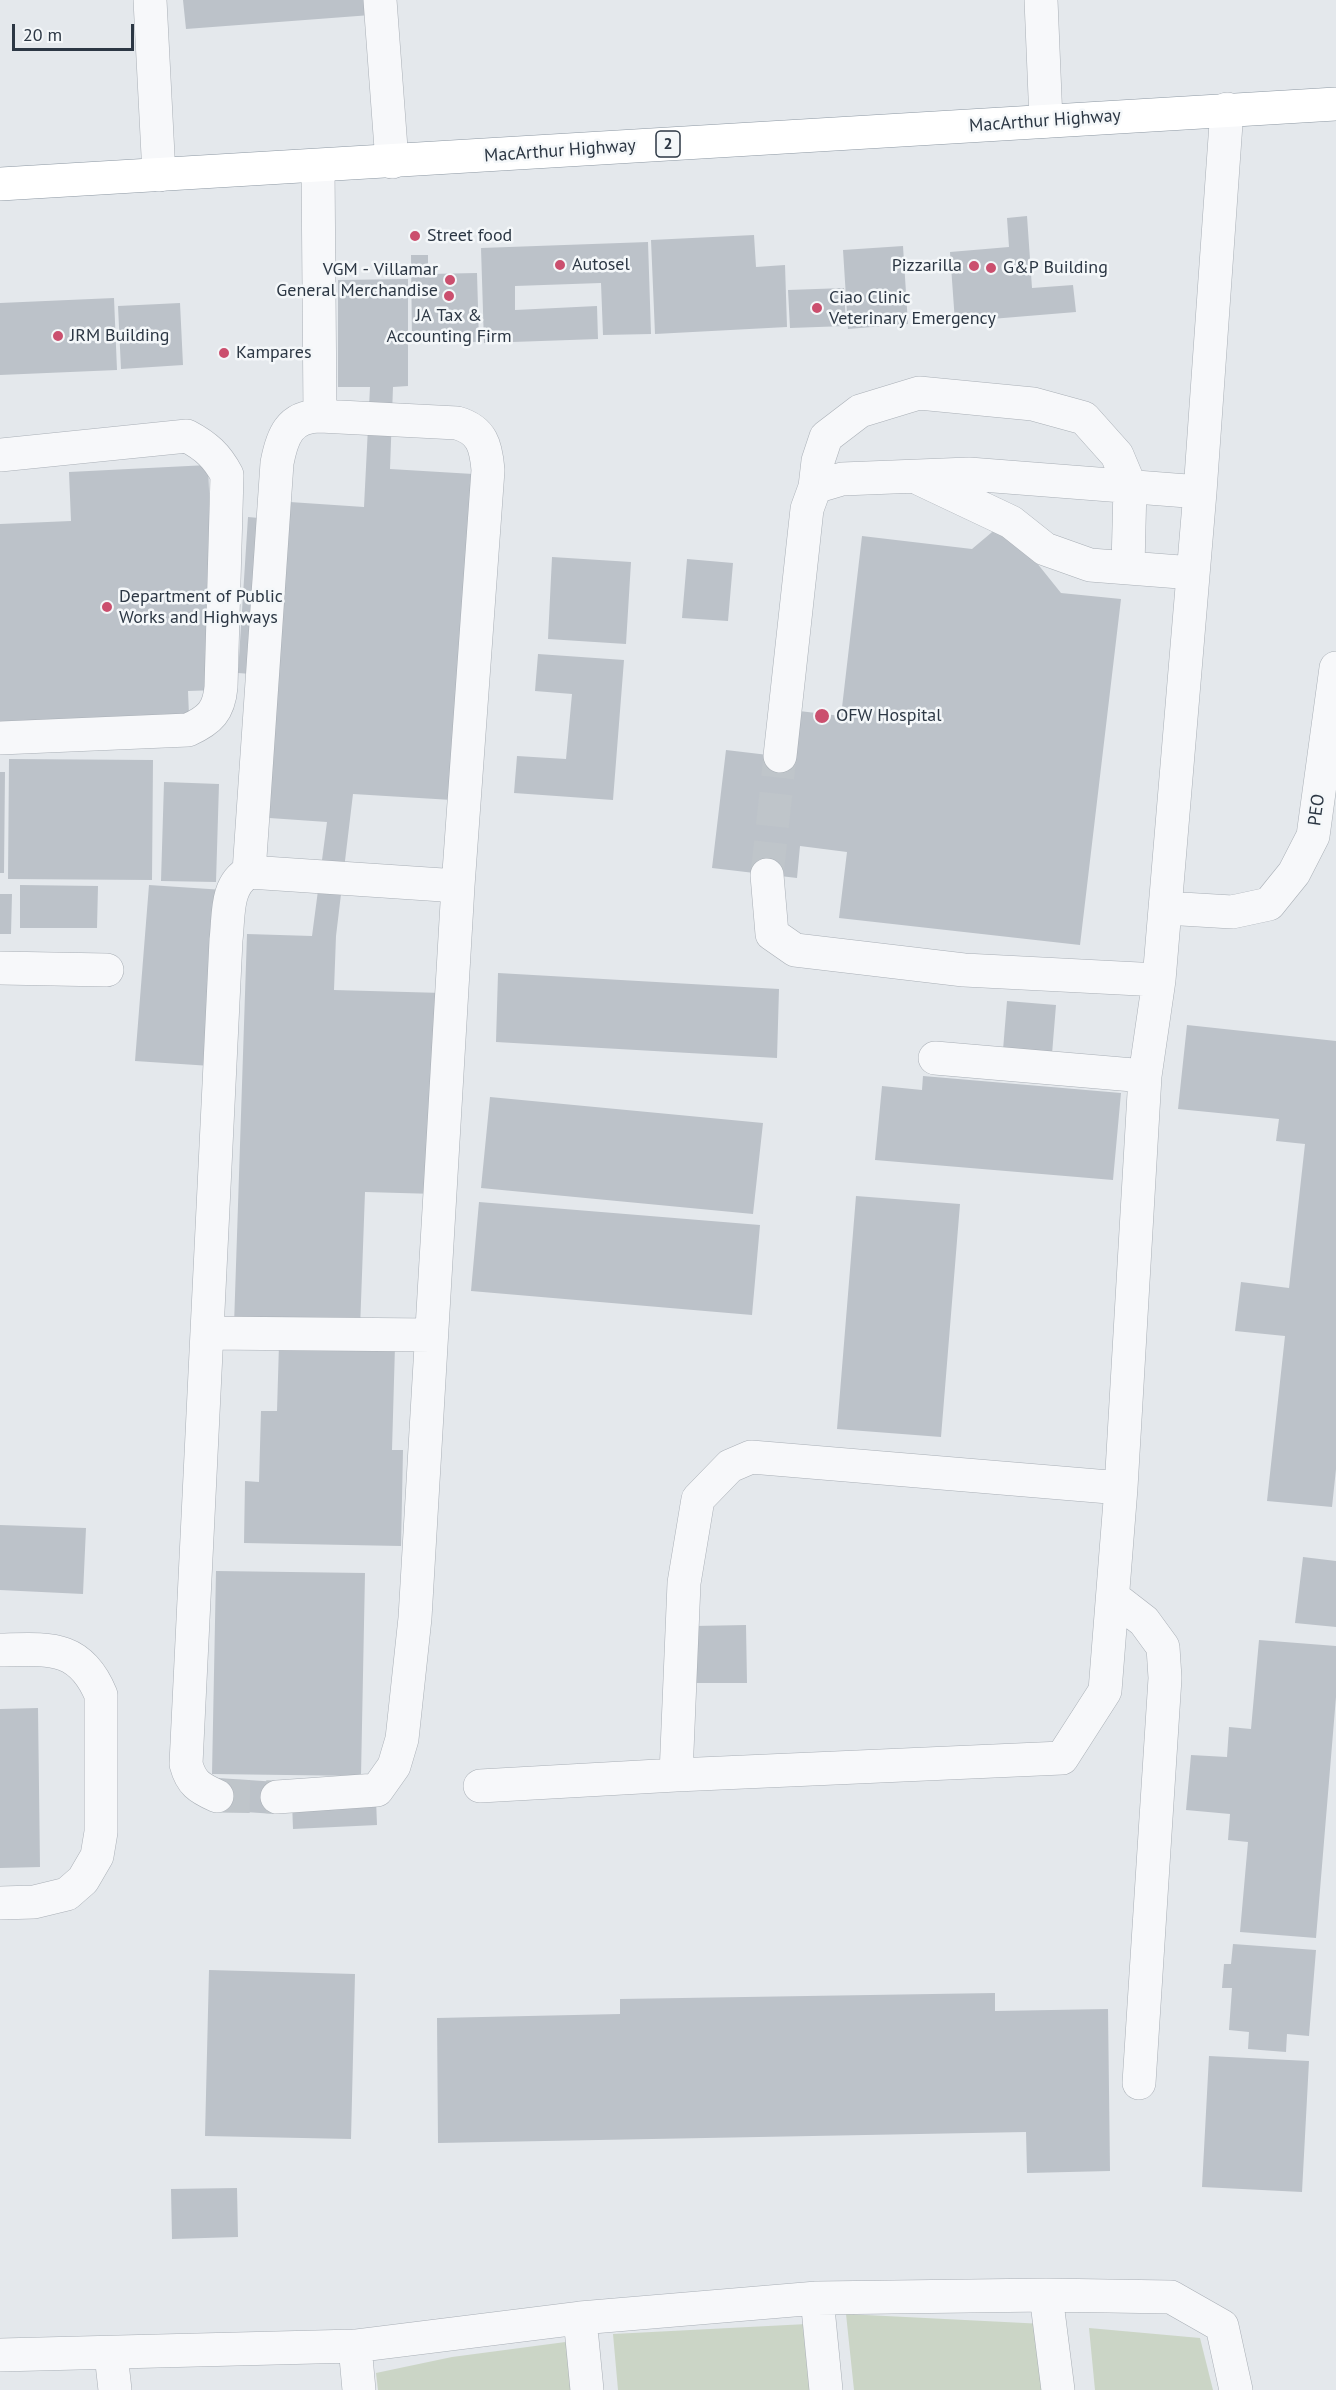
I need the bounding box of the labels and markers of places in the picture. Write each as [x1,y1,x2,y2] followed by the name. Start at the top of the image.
[427,225,512,247] place label: Street food
[408,229,422,243] marker: Street food
[572,254,630,276] place label: Autosel
[892,255,962,277] place label: Pizzarilla
[1003,257,1108,279] place label: G&P Building
[553,258,567,272] marker: Autosel
[276,259,438,302] place label: VGM - Villamar General Merchandise
[967,259,981,273] marker: Pizzarilla
[984,261,998,275] marker: G&P Building
[443,273,457,287] marker: VGM - Villamar General Merchandise
[829,287,996,330] place label: Ciao Clinic Veterinary Emergency
[442,289,456,303] marker: JA Tax & Accounting Firm
[810,301,824,315] marker: Ciao Clinic Veterinary Emergency
[386,305,512,348] place label: JA Tax & Accounting Firm
[70,325,169,347] place label: JRM Building
[51,329,65,343] marker: JRM Building
[236,342,312,364] place label: Kampares
[217,346,231,360] marker: Kampares
[119,586,283,628] place label: Department of Public Works and Highways
[100,600,114,614] marker: Department of Public Works and Highways
[836,705,941,727] place label: OFW Hospital
[813,707,831,725] marker: OFW Hospital

